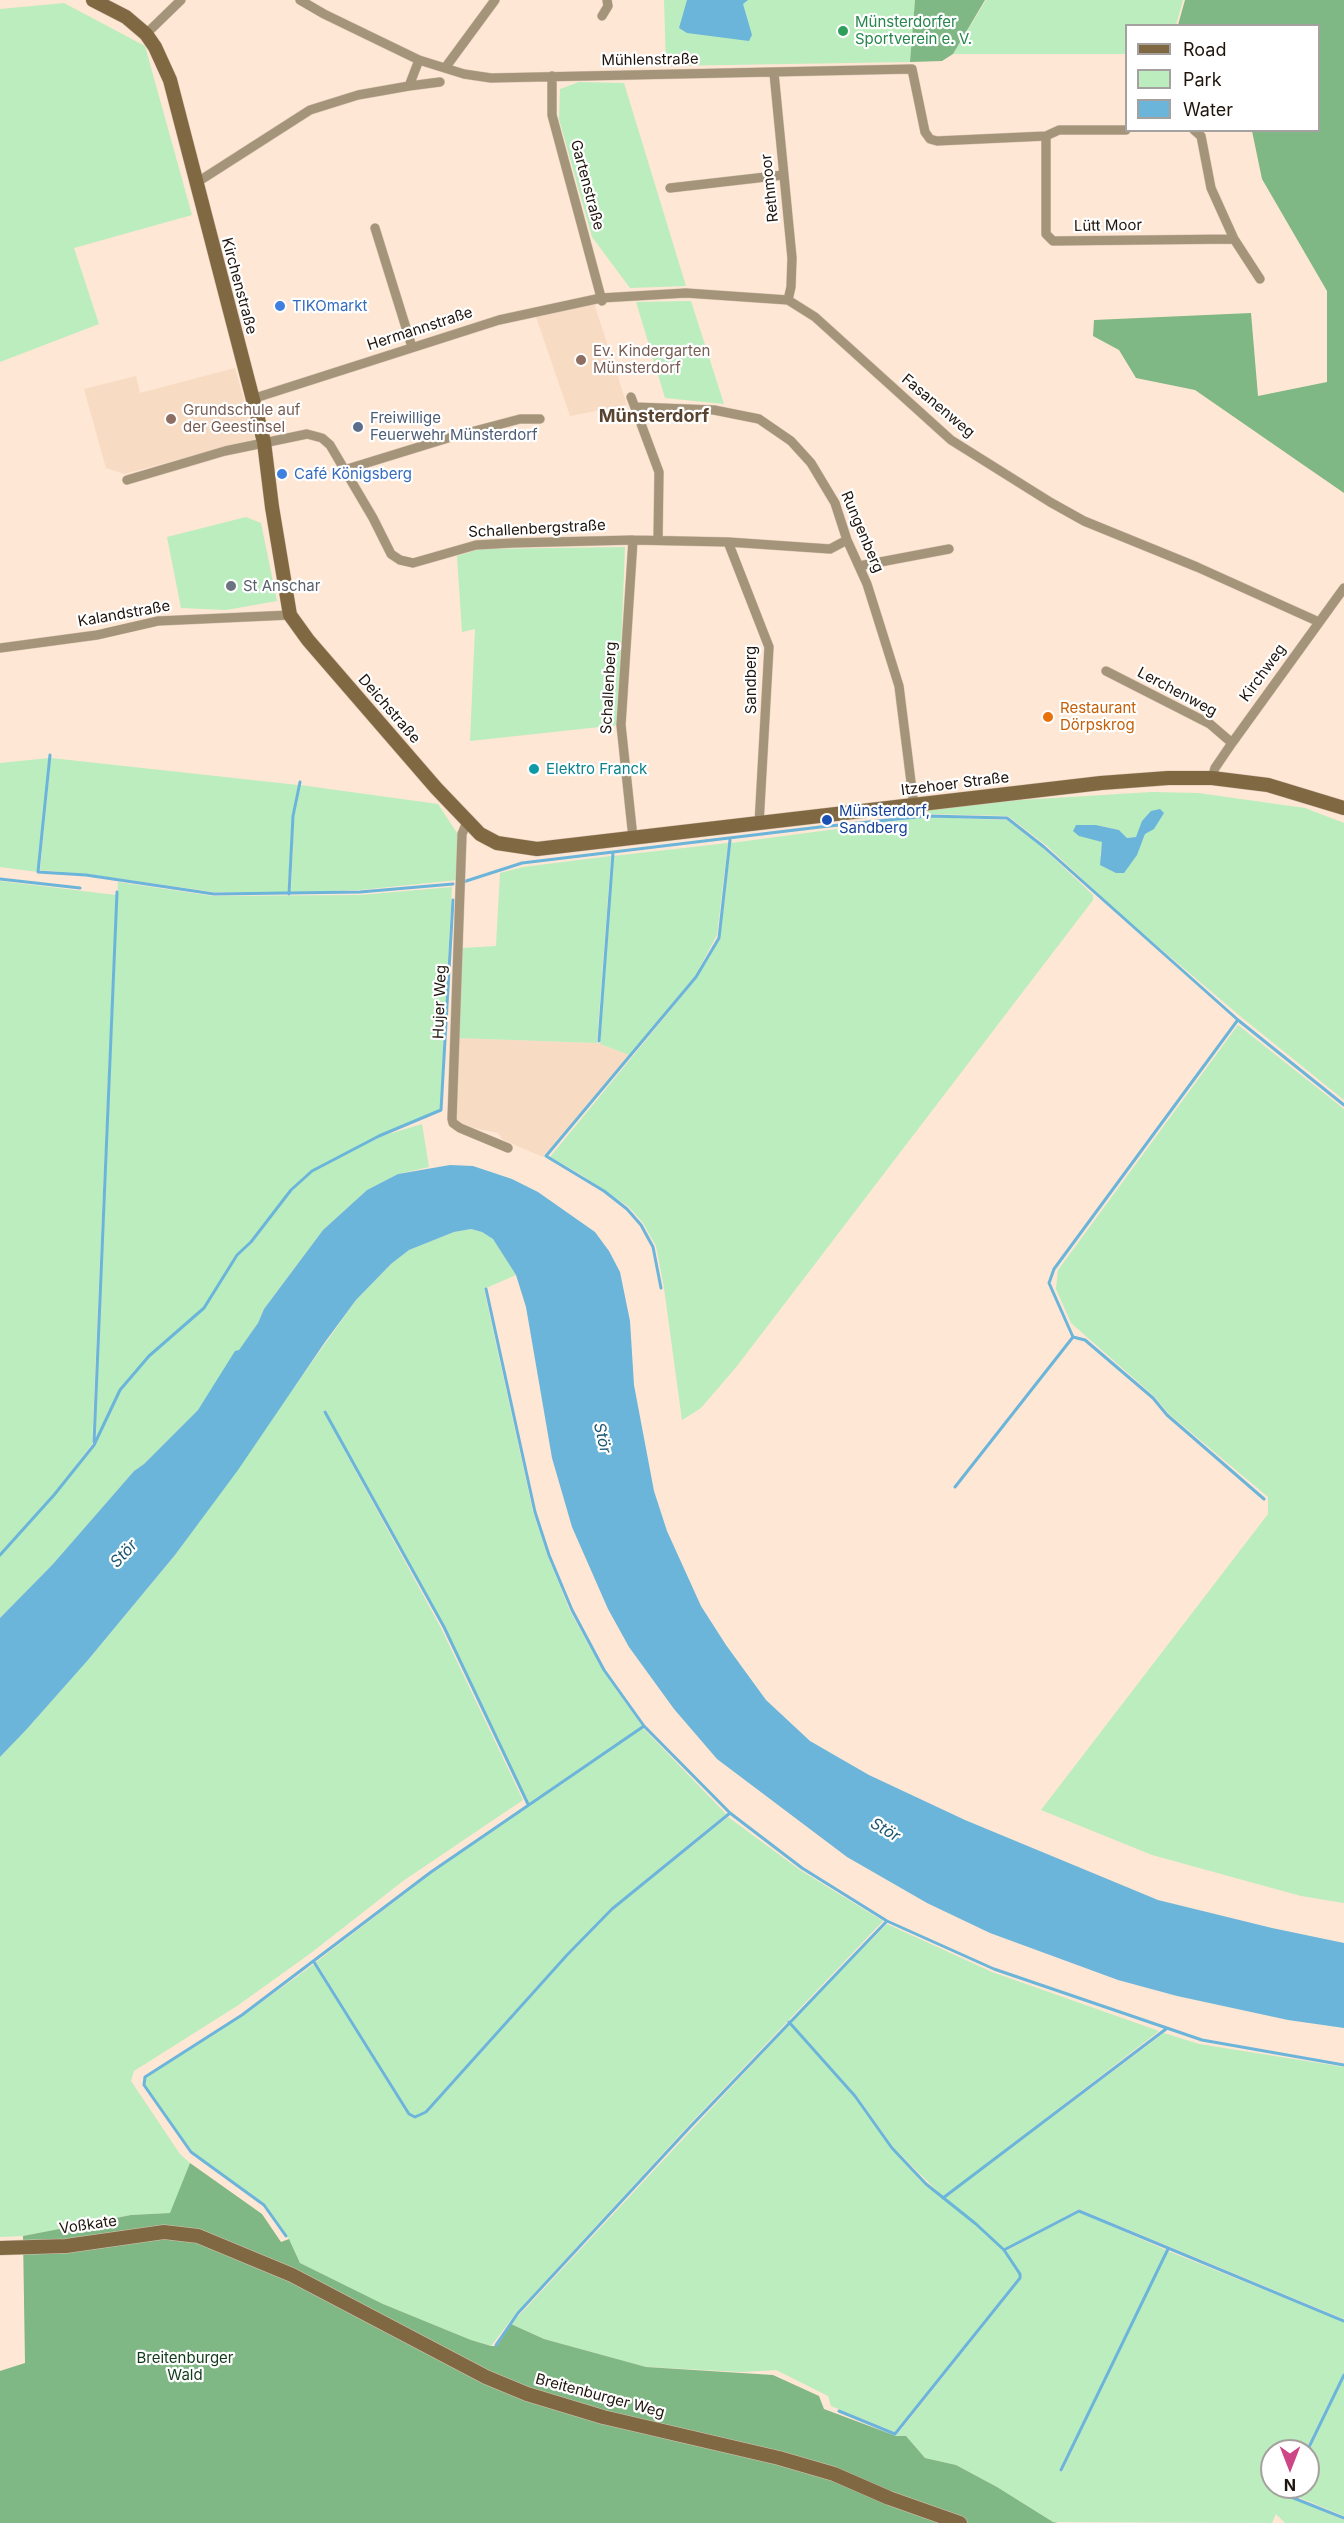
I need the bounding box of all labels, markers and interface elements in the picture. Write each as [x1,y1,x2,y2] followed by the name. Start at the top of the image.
[855,13,972,48] place label: Münsterdorfer Sportverein e. V.
[836,24,850,38] marker: Münsterdorfer Sportverein e. V.
[1125,24,1320,132] legend
[1183,39,1226,60] text: Road
[601,50,699,70] street label: Mühlenstraße
[1183,69,1222,90] text: Park
[1183,99,1233,120] text: Water
[566,138,608,232] street label: Gartenstraße
[757,153,783,223] street label: Rethmoor
[1074,216,1142,236] street label: Lütt Moor
[217,236,261,336] street label: Kirchenstraße
[292,297,367,315] place label: TIKOmarkt
[273,299,287,313] marker: TIKOmarkt
[365,303,475,355] street label: Hermannstraße
[593,342,710,377] place label: Ev. Kindergarten Münsterdorf
[574,353,588,367] marker: Ev. Kindergarten Münsterdorf
[898,370,978,442] street label: Fasanenweg
[183,401,300,436] place label: Grundschule auf der Geestinsel
[599,406,709,428] district label: Münsterdorf
[370,409,538,444] place label: Freiwillige Feuerwehr Münsterdorf
[164,412,178,426] marker: Grundschule auf der Geestinsel
[351,420,365,434] marker: Freiwillige Feuerwehr Münsterdorf
[294,465,412,483] place label: Café Königsberg
[275,467,289,481] marker: Café Königsberg
[837,489,887,575] street label: Rungenberg
[468,516,606,542] street label: Schallenbergstraße
[243,577,320,595] place label: St Anschar
[224,579,238,593] marker: St Anschar
[76,597,172,631] street label: Kalandstraße
[598,641,620,735] street label: Schallenberg
[1236,641,1290,705] street label: Kirchweg
[742,646,760,714] street label: Sandberg
[1134,663,1220,721] street label: Lerchenweg
[354,671,424,747] street label: Deichstraße
[1060,699,1136,734] place label: Restaurant Dörpskrog
[1041,710,1055,724] marker: Restaurant Dörpskrog
[546,760,647,778] place label: Elektro Franck
[527,762,541,776] marker: Elektro Franck
[900,768,1010,800] street label: Itzehoer Straße
[839,802,930,837] place label: Münsterdorf, Sandberg
[820,813,834,827] marker: Münsterdorf, Sandberg
[430,965,450,1039] street label: Hujer Weg
[589,1421,615,1455] water label: Stör
[106,1536,142,1572] water label: Stör
[867,1814,903,1846] water label: Stör
[58,2212,118,2238] street label: Voßkate
[136,2349,234,2384] park label: Breitenburger Wald
[533,2370,667,2422] street label: Breitenburger Weg
[1260,2439,1320,2499] north arrow
[1284,2475,1296,2495] text: N

